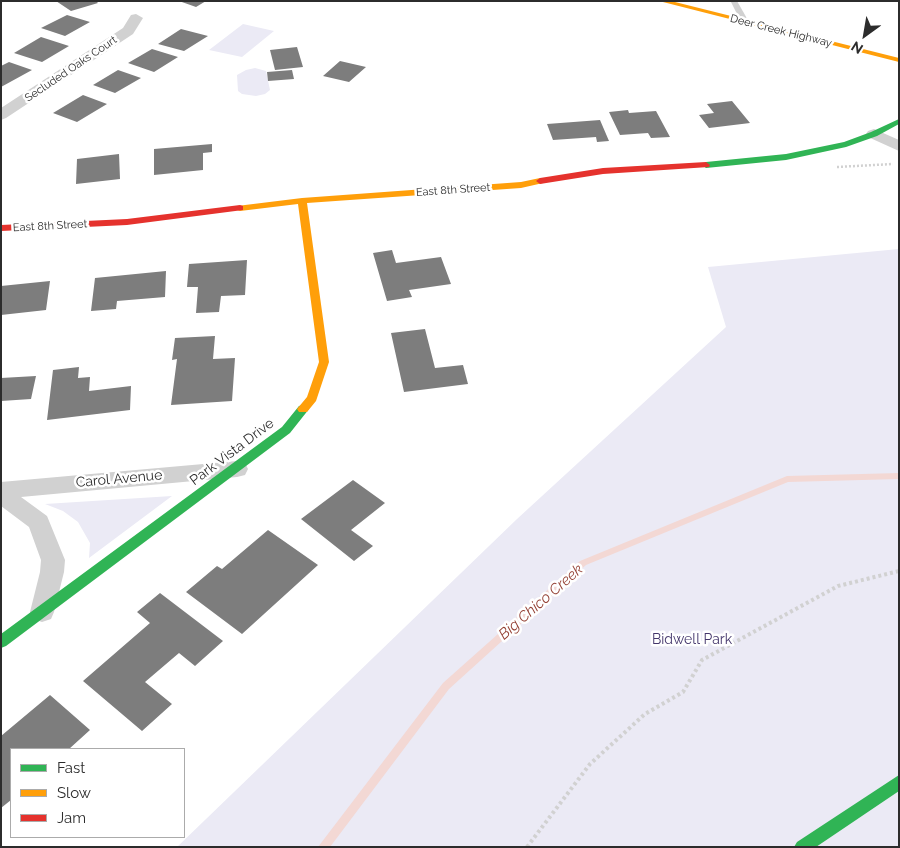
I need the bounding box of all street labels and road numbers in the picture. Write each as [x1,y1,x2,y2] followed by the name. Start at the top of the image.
[729,12,833,50] street label: Deer Creek Highway
[23,33,119,105] street label: Secluded Oaks Court
[415,181,491,199] street label: East 8th Street
[13,217,87,235] street label: East 8th Street
[187,415,277,489] street label: Park Vista Drive
[75,467,163,491] street label: Carol Avenue

